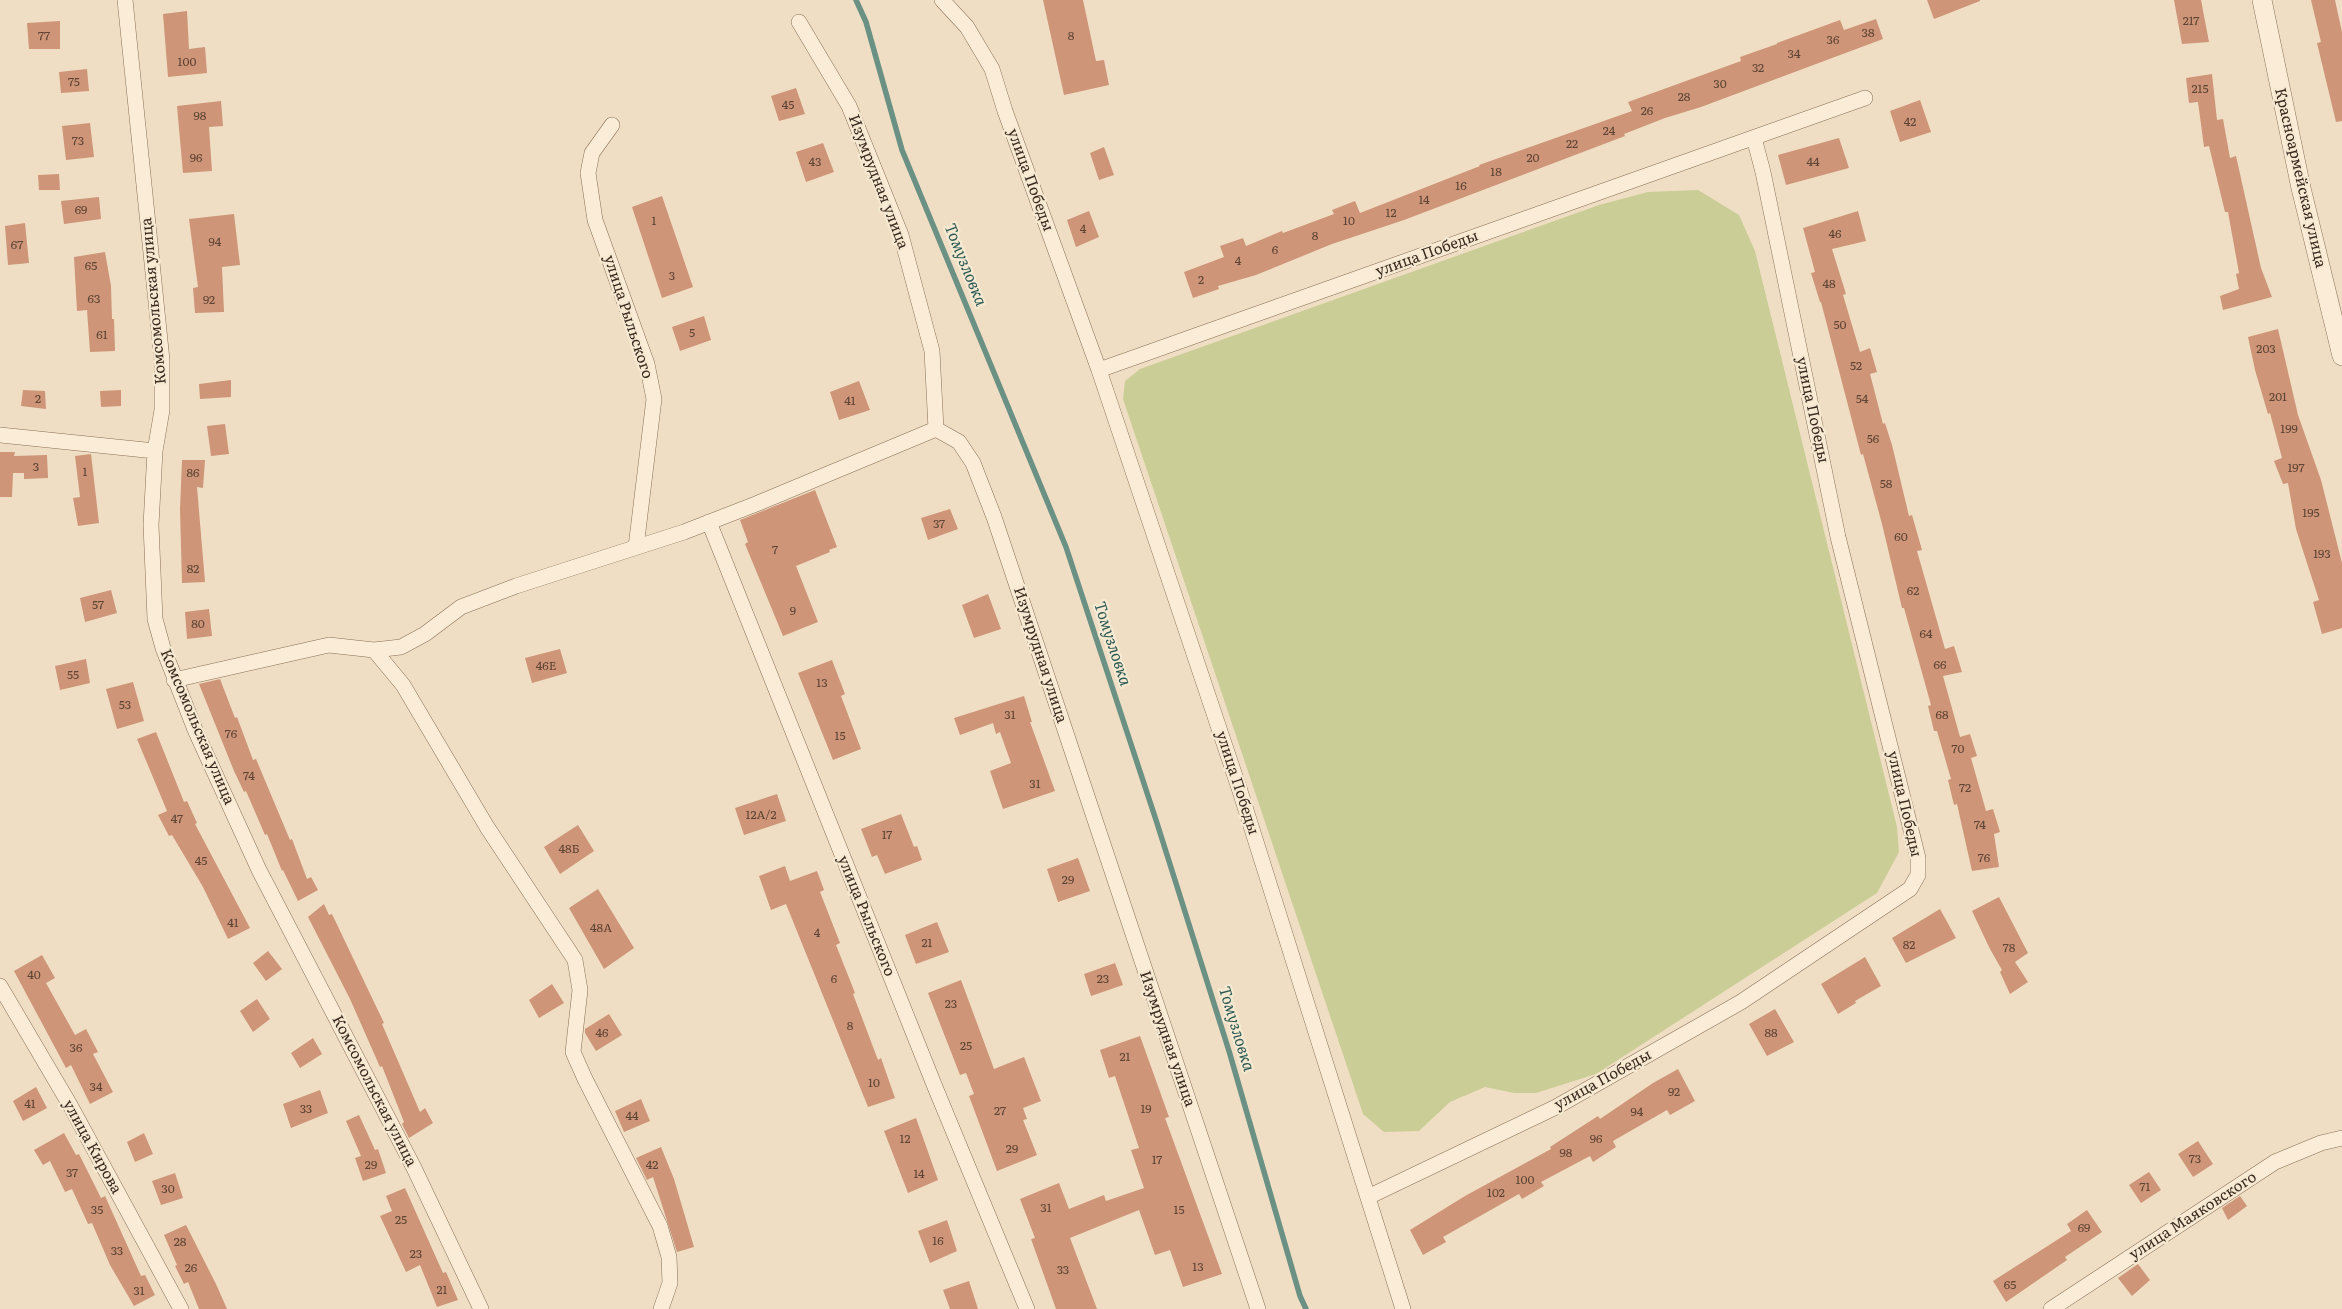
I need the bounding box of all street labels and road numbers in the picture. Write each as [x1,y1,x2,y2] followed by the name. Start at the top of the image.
[2271,86,2329,270] street label: Красноармейская улица
[844,112,912,252] street label: Изумрудная улица
[1003,126,1057,234] street label: улица Победы
[138,217,170,385] street label: Комсомольская улица
[1373,227,1481,281] street label: улица Победы
[600,253,656,381] street label: улица Рыльского
[1792,355,1832,465] street label: улица Победы
[1009,585,1071,725] street label: Изумрудная улица
[156,646,238,808] street label: Комсомольская улица
[1212,729,1262,837] street label: улица Победы
[1883,749,1925,859] street label: улица Победы
[834,853,898,979] street label: улица Рыльского
[1135,969,1199,1109] street label: Изумрудная улица
[328,1012,420,1170] street label: Комсомольская улица
[1551,1046,1655,1114] street label: улица Победы
[59,1097,125,1197] street label: улица Кирова
[2126,1168,2260,1264] street label: улица Маяковского

